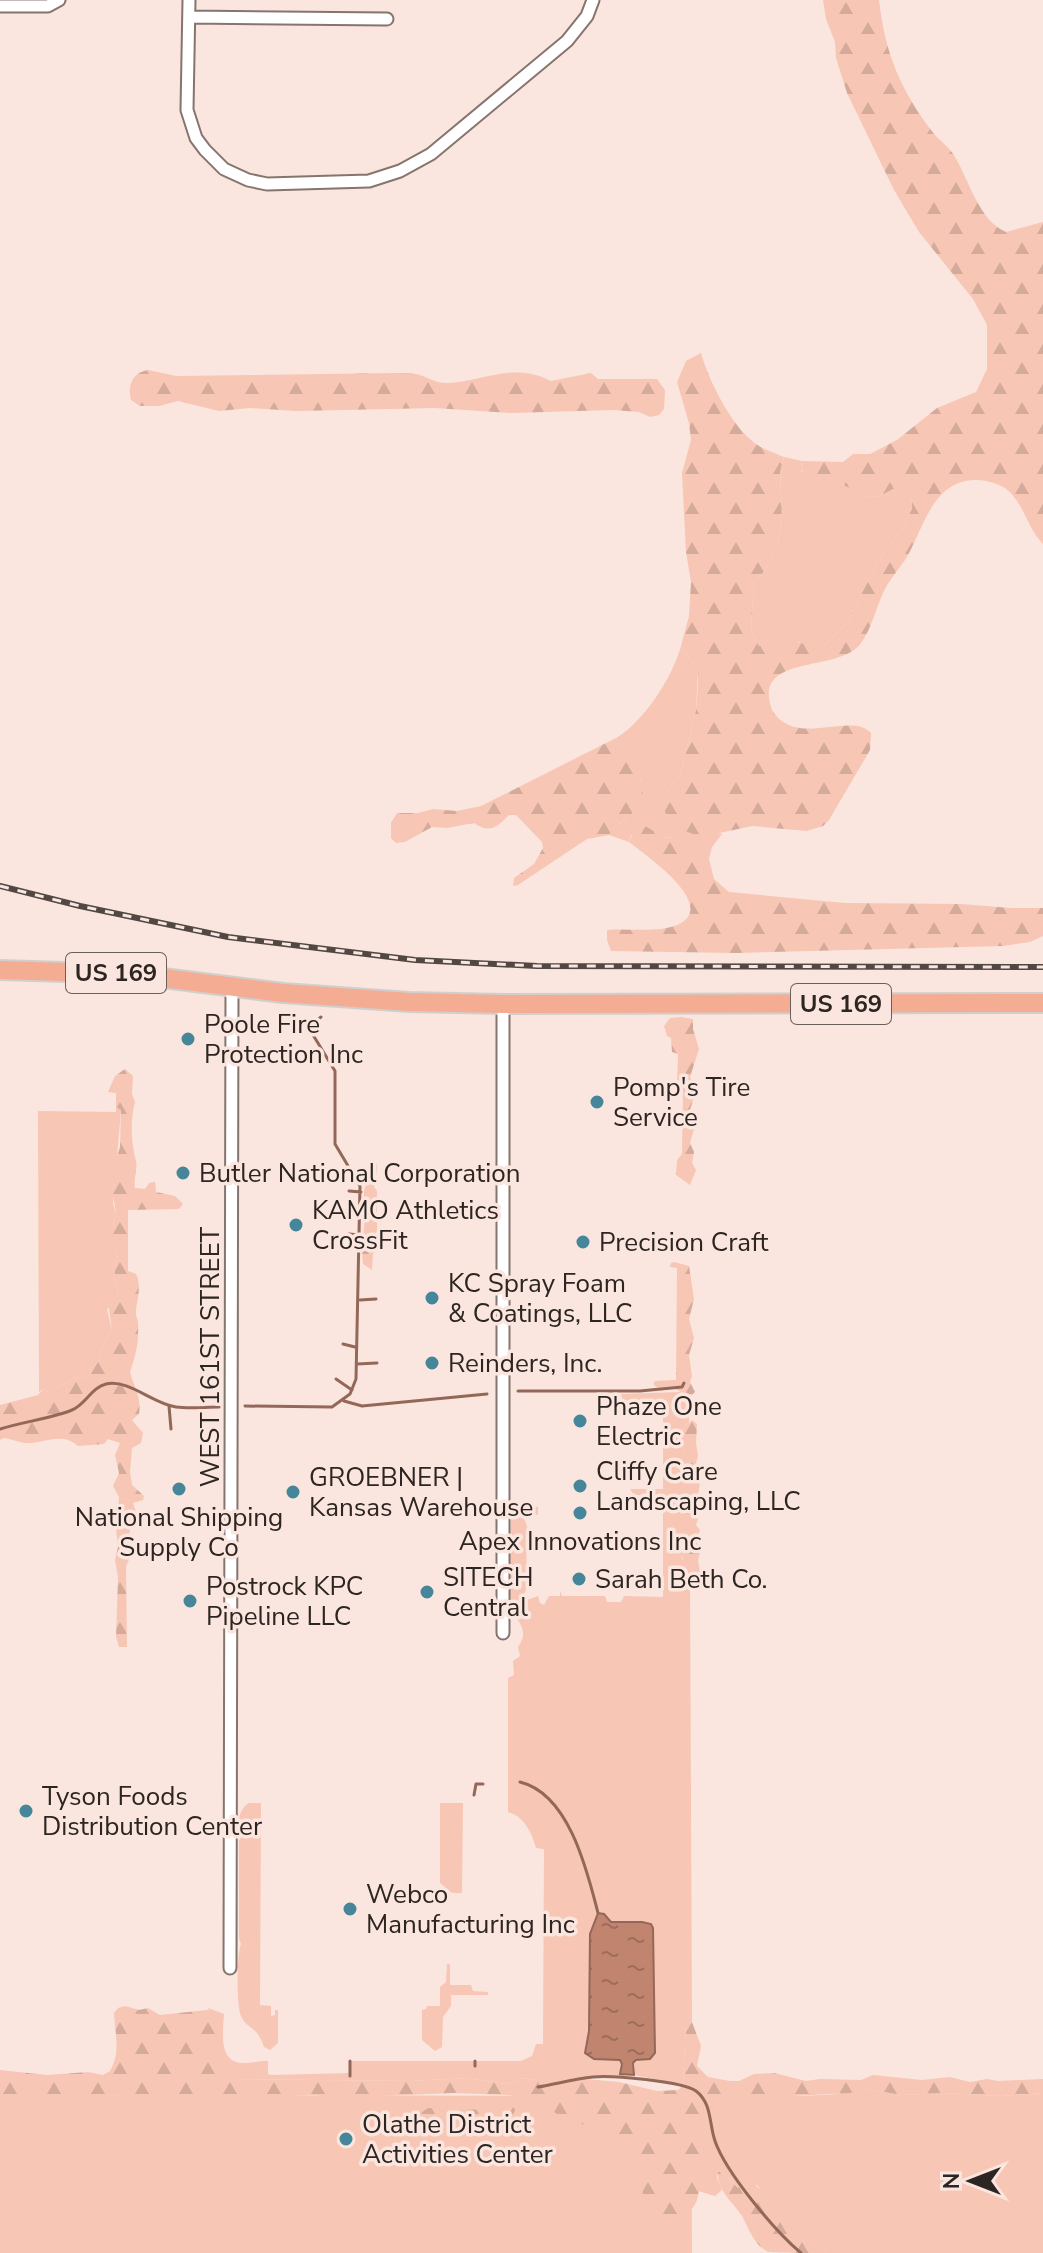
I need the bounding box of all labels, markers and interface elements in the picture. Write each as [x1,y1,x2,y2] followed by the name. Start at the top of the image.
[66,953,166,993] road number: US 169
[791,984,891,1024] road number: US 169
[204,1007,363,1072] place label: Poole Fire Protection Inc
[179,1030,197,1048] marker: Poole Fire Protection Inc
[613,1070,750,1135] place label: Pomp's Tire Service
[588,1093,606,1111] marker: Pomp's Tire Service
[199,1156,520,1191] place label: Butler National Corporation
[174,1164,192,1182] marker: Butler National Corporation
[312,1193,499,1258] place label: KAMO Athletics CrossFit
[287,1216,305,1234] marker: KAMO Athletics CrossFit
[599,1225,769,1260] place label: Precision Craft
[193,1226,228,1487] street label: WEST 161ST STREET
[574,1233,592,1251] marker: Precision Craft
[448,1266,632,1331] place label: KC Spray Foam & Coatings, LLC
[423,1289,441,1307] marker: KC Spray Foam & Coatings, LLC
[448,1346,603,1381] place label: Reinders, Inc.
[423,1354,441,1372] marker: Reinders, Inc.
[596,1389,722,1454] place label: Phaze One Electric
[571,1412,589,1430] marker: Phaze One Electric
[596,1454,801,1519] place label: Cliffy Care Landscaping, LLC
[309,1460,533,1525] place label: GROEBNER | Kansas Warehouse
[571,1477,589,1495] marker: Cliffy Care Landscaping, LLC
[170,1480,188,1498] marker: National Shipping Supply Co
[284,1483,302,1501] marker: GROEBNER | Kansas Warehouse
[75,1500,283,1565] place label: National Shipping Supply Co
[571,1504,589,1522] marker: Apex Innovations Inc
[459,1524,701,1559] place label: Apex Innovations Inc
[443,1560,534,1625] place label: SITECH Central
[595,1562,768,1597] place label: Sarah Beth Co.
[206,1569,363,1634] place label: Postrock KPC Pipeline LLC
[570,1570,588,1588] marker: Sarah Beth Co.
[418,1583,436,1601] marker: SITECH Central
[181,1592,199,1610] marker: Postrock KPC Pipeline LLC
[42,1779,263,1844] place label: Tyson Foods Distribution Center
[17,1802,35,1820] marker: Tyson Foods Distribution Center
[366,1877,575,1942] place label: Webco Manufacturing Inc
[341,1900,359,1918] marker: Webco Manufacturing Inc
[362,2107,554,2172] place label: Olathe District Activities Center
[337,2130,355,2148] marker: Olathe District Activities Center
[931,2141,1011,2221] north arrow
[937,2173,967,2189] text: N

